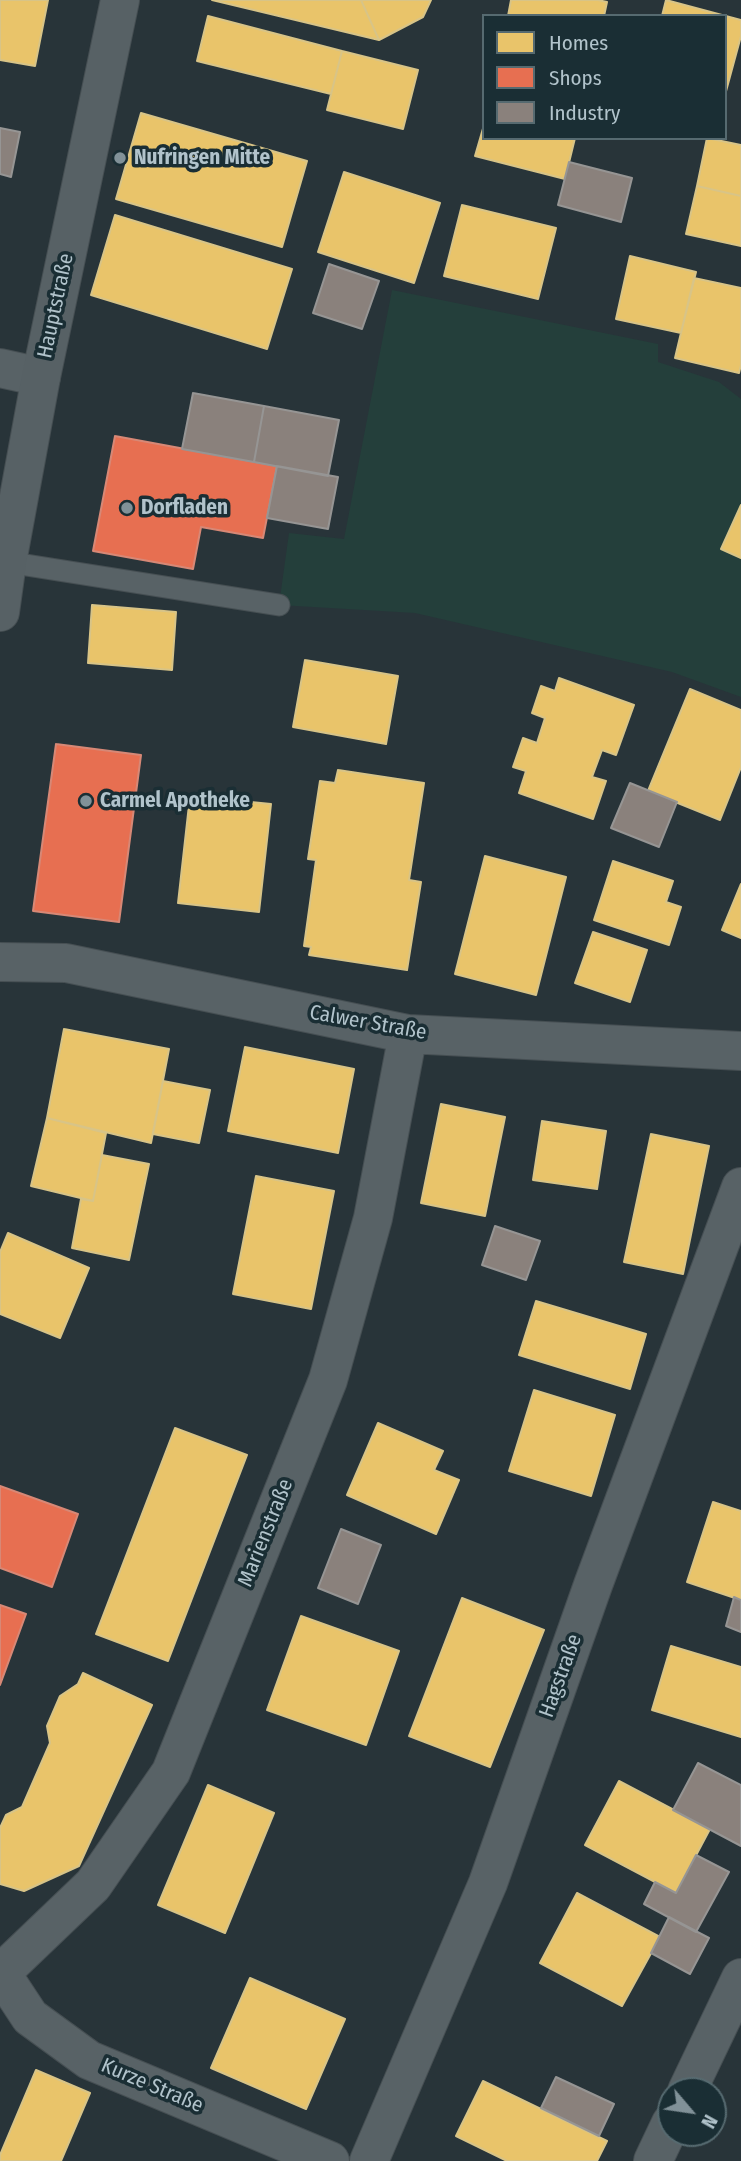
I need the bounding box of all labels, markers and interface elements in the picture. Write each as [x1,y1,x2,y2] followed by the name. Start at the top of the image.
[482,14,727,140] legend
[549,30,608,56] text: Homes
[549,65,602,91] text: Shops
[549,100,620,126] text: Industry
[134,145,270,171] place label: Nufringen Mitte
[112,150,128,166] marker: Nufringen Mitte
[33,251,79,361] street label: Hauptstraße
[141,495,228,521] place label: Dorfladen
[119,500,135,516] marker: Dorfladen
[100,788,250,814] place label: Carmel Apotheke
[78,793,94,809] marker: Carmel Apotheke
[308,1000,428,1046] street label: Calwer Straße
[233,1476,299,1590] street label: Marienstraße
[534,1631,588,1721] street label: Hagstraße
[97,2053,207,2119] street label: Kurze Straße
[657,2077,727,2147] north arrow
[696,2111,722,2132] text: N

